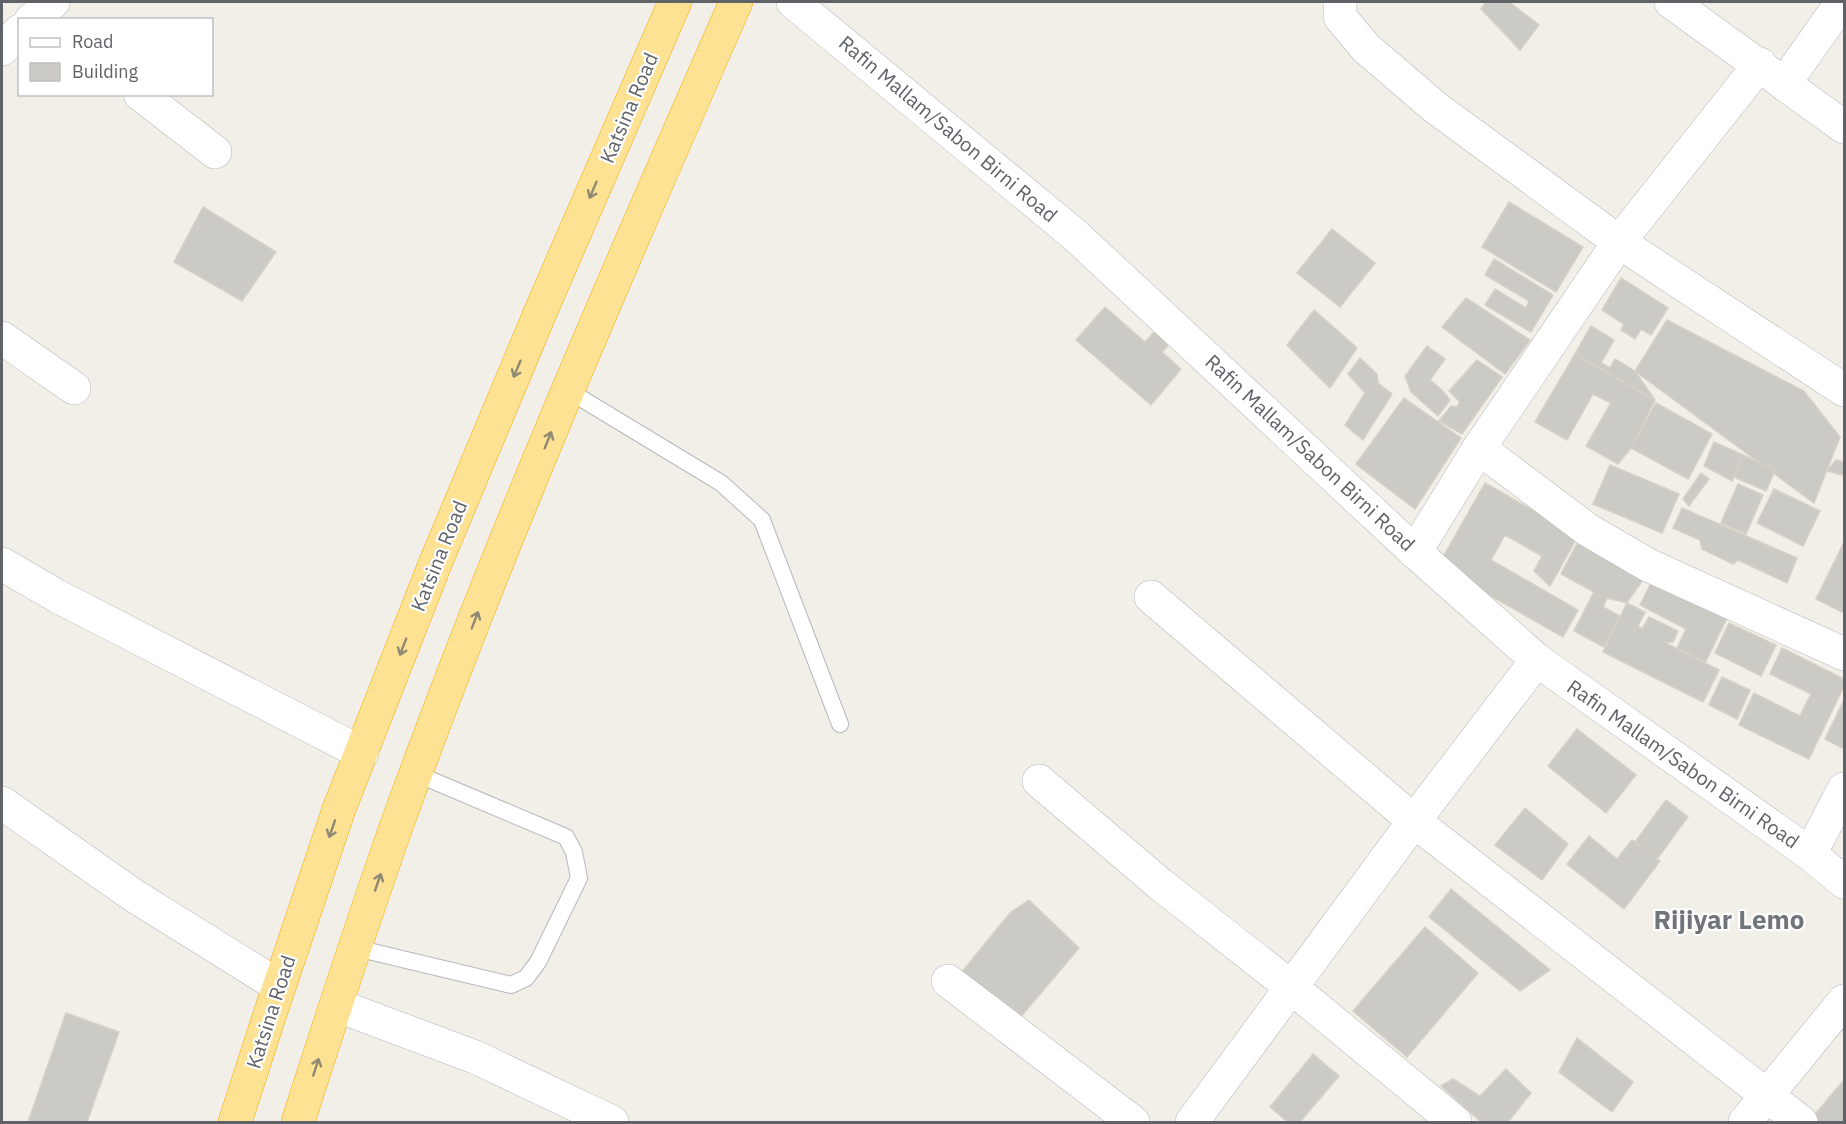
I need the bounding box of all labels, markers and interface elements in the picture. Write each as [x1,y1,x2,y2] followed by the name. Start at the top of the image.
[18,18,213,96] legend
[833,29,1063,228] street label: Rafin Mallam/Sabon Birni Road
[72,30,113,53] text: Road
[593,48,664,167] street label: Katsina Road
[72,60,139,83] text: Building
[587,181,598,199] one-way arrow
[1200,348,1421,557] street label: Rafin Mallam/Sabon Birni Road
[510,360,522,378] one-way arrow
[543,431,554,449] one-way arrow
[404,496,473,615] street label: Katsina Road
[470,612,481,630] one-way arrow
[397,637,408,656] one-way arrow
[1562,673,1805,854] street label: Rafin Mallam/Sabon Birni Road
[326,819,337,838] one-way arrow
[373,873,384,892] one-way arrow
[1654,902,1804,936] district label: Rijiyar Lemo
[240,952,302,1072] street label: Katsina Road
[311,1058,322,1077] one-way arrow

